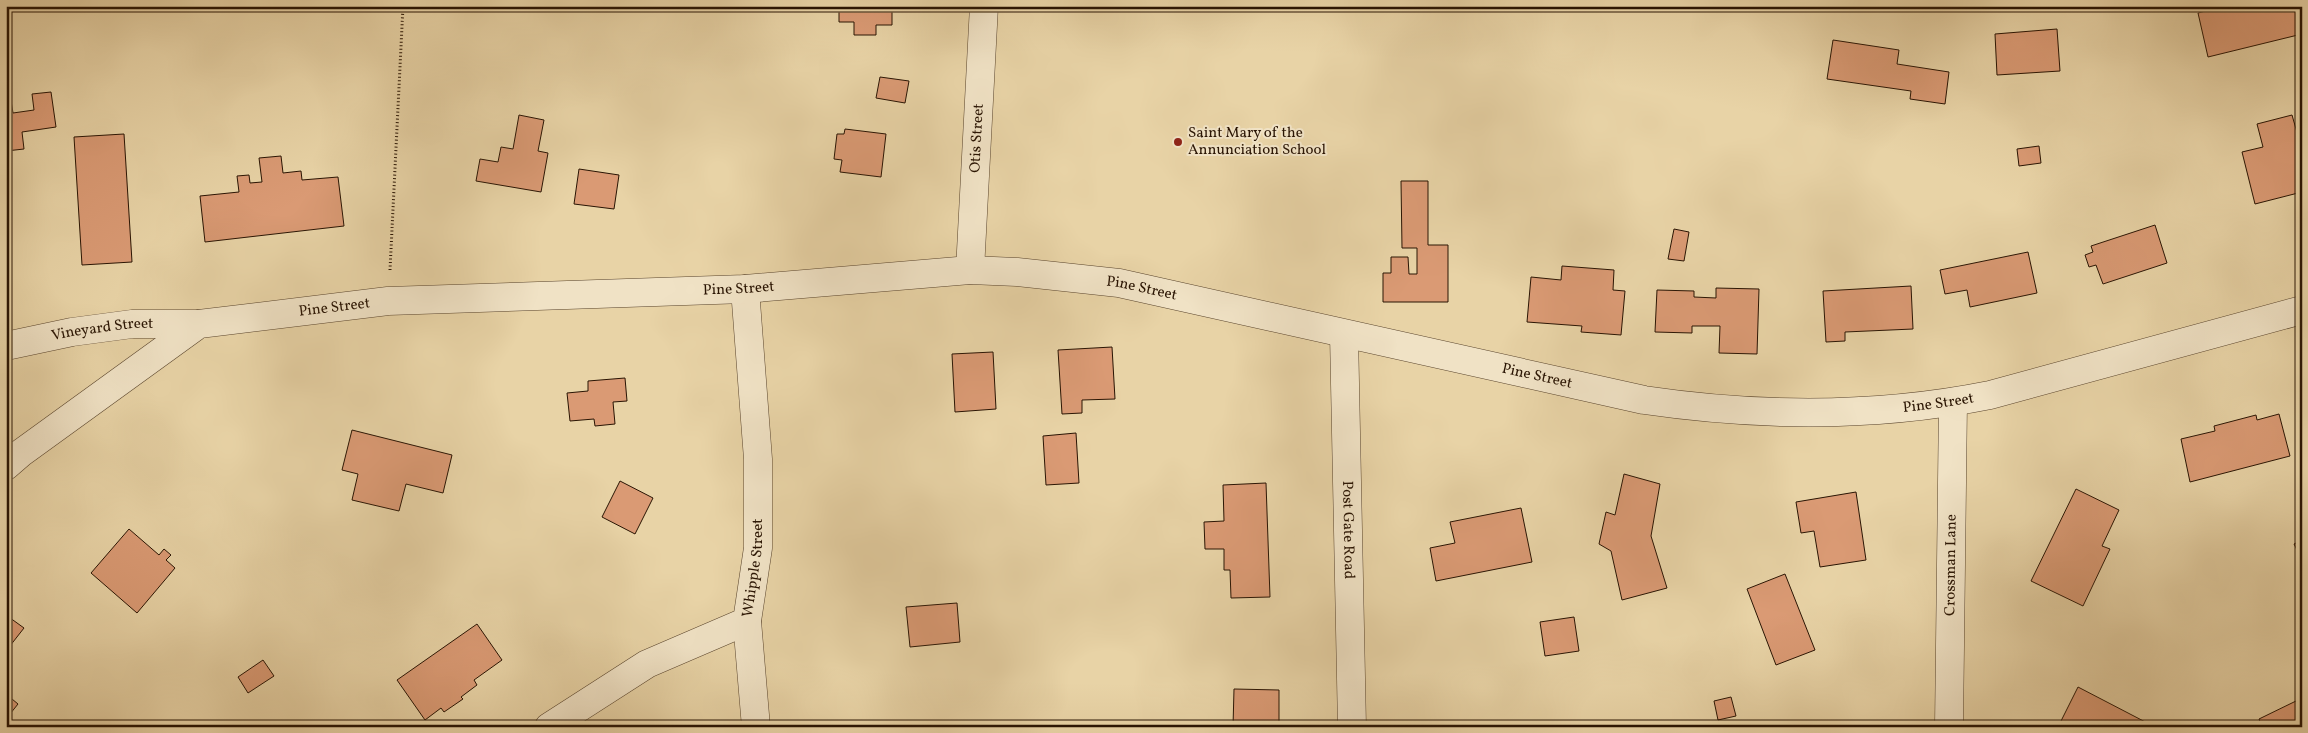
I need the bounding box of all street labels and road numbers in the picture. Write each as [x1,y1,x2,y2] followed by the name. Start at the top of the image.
[965,103,989,173] street label: Otis Street
[1105,271,1179,306] street label: Pine Street
[703,276,775,301] street label: Pine Street
[297,293,371,322] street label: Pine Street
[49,313,153,347] street label: Vineyard Street
[1500,358,1574,394] street label: Pine Street
[1902,388,1976,418] street label: Pine Street
[1336,481,1359,579] street label: Post Gate Road
[1940,514,1962,616] street label: Crossman Lane
[737,518,769,619] street label: Whipple Street

